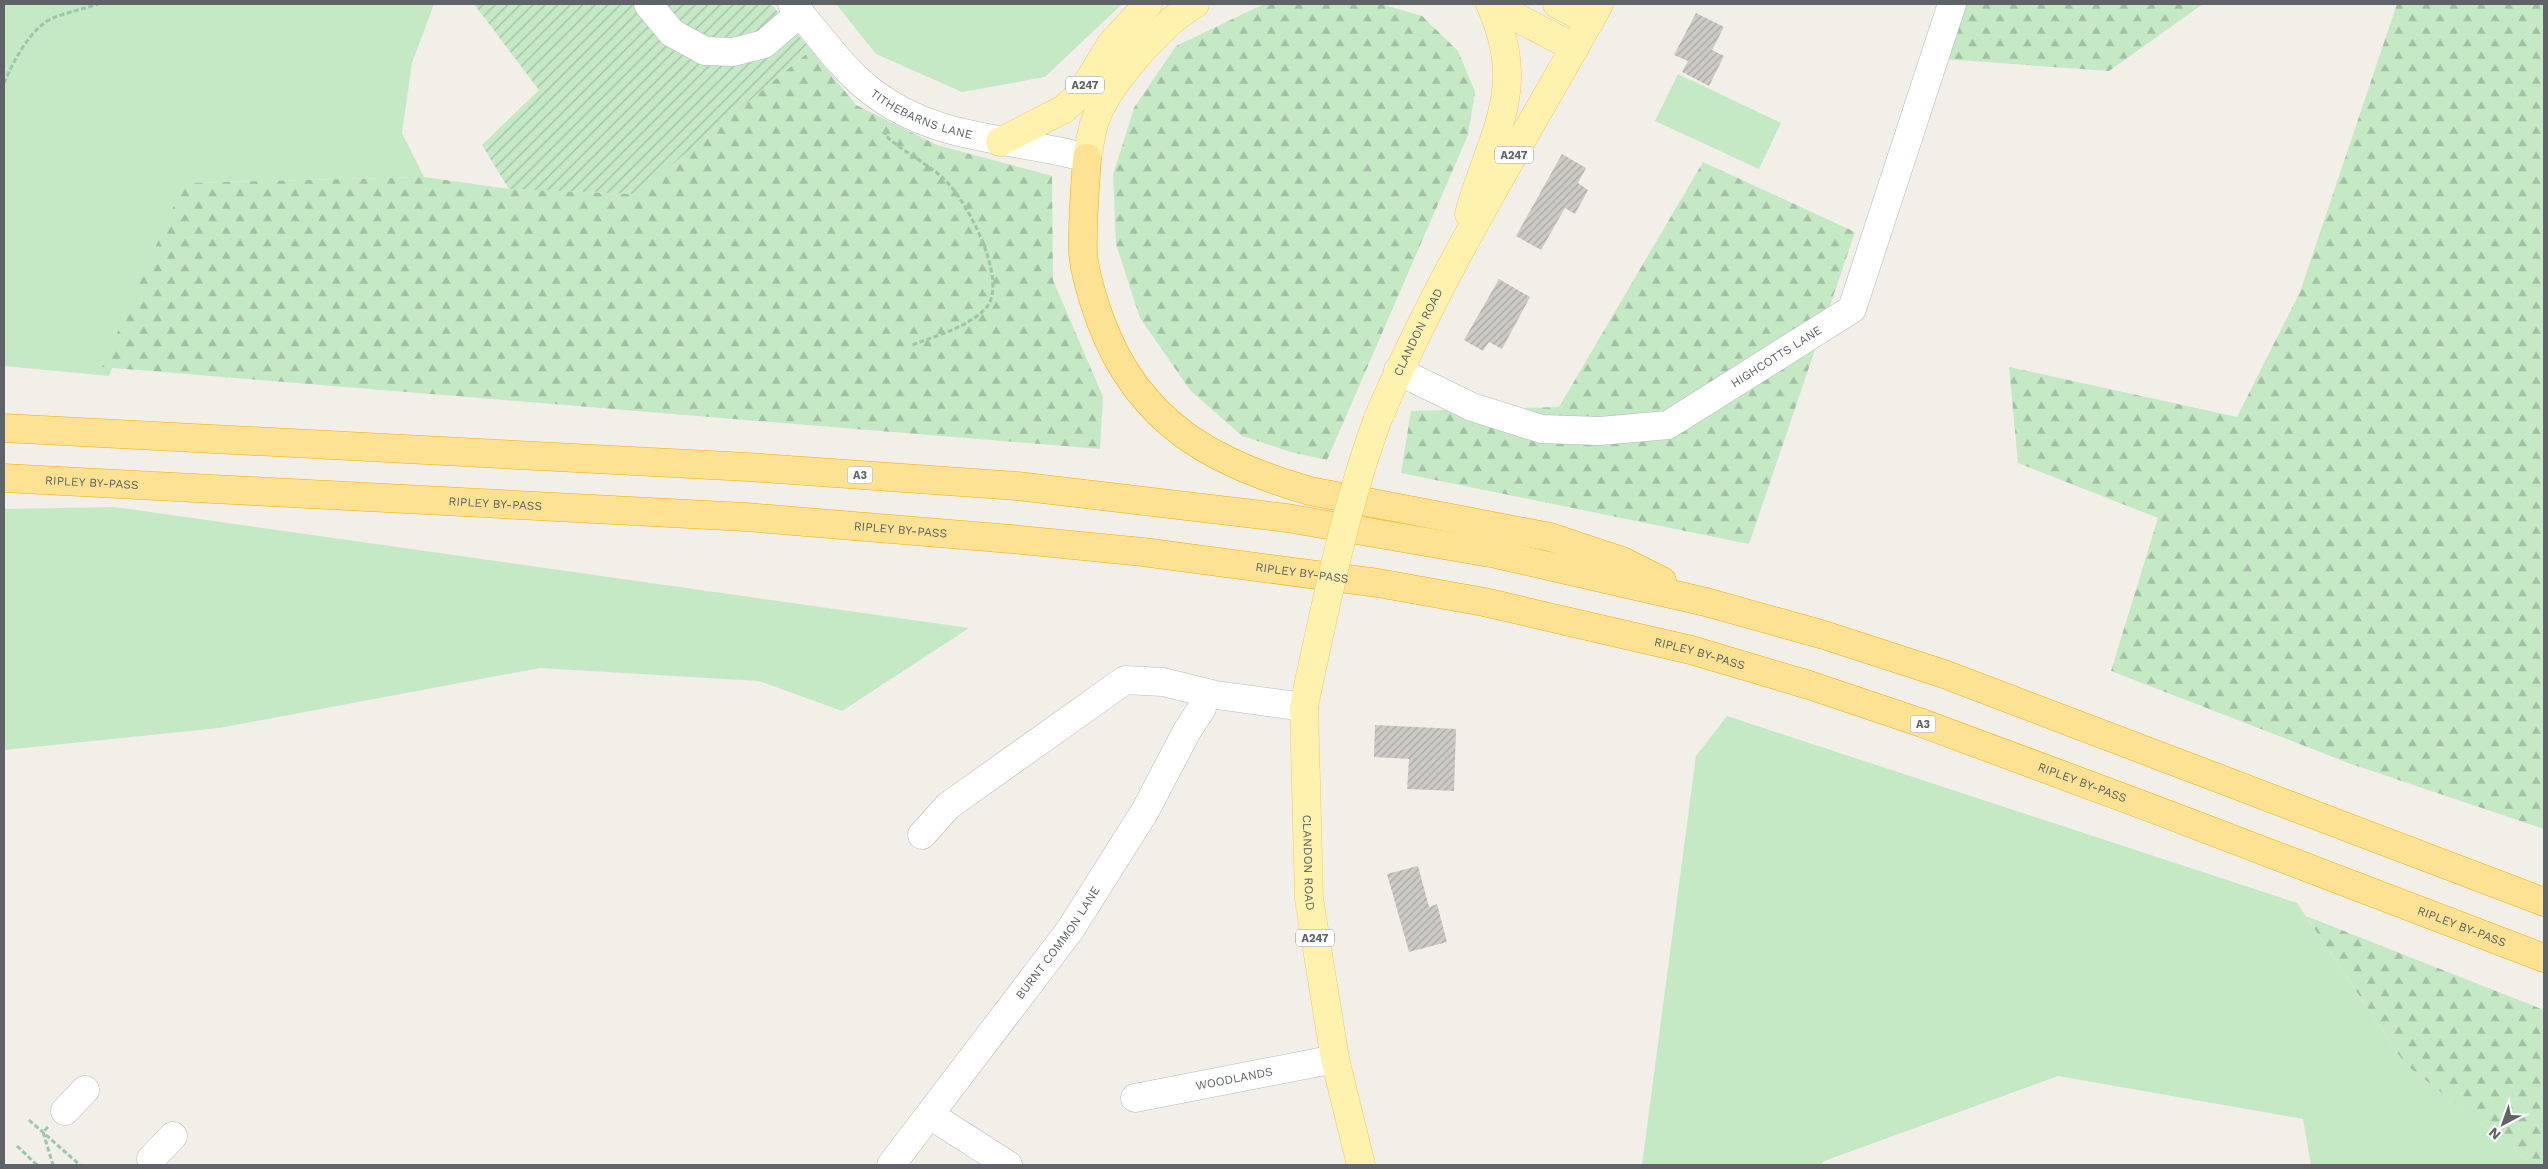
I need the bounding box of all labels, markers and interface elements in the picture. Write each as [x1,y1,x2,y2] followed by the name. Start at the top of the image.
[1066,76,1104,94] road number: A247
[868,86,974,142] street label: TITHEBARNS LANE
[1495,146,1533,164] road number: A247
[1391,286,1446,378] street label: CLANDON ROAD
[1728,323,1824,390] street label: HIGHCOTTS LANE
[848,466,872,484] road number: A3
[45,473,139,492] street label: RIPLEY BY-PASS
[448,494,543,513] street label: RIPLEY BY-PASS
[853,519,948,541] street label: RIPLEY BY-PASS
[1255,560,1349,586] street label: RIPLEY BY-PASS
[1653,635,1747,673] street label: RIPLEY BY-PASS
[1910,716,1936,732] road number: A3
[2036,760,2129,805] street label: RIPLEY BY-PASS
[1300,815,1318,912] street label: CLANDON ROAD
[1013,883,1103,1002] street label: BURNT COMMON LANE
[2415,903,2508,950] street label: RIPLEY BY-PASS
[1296,930,1334,946] road number: A247
[1194,1064,1274,1093] street label: WOODLANDS
[2478,1099,2528,1149] north arrow
[2485,1124,2504,1143] text: N

